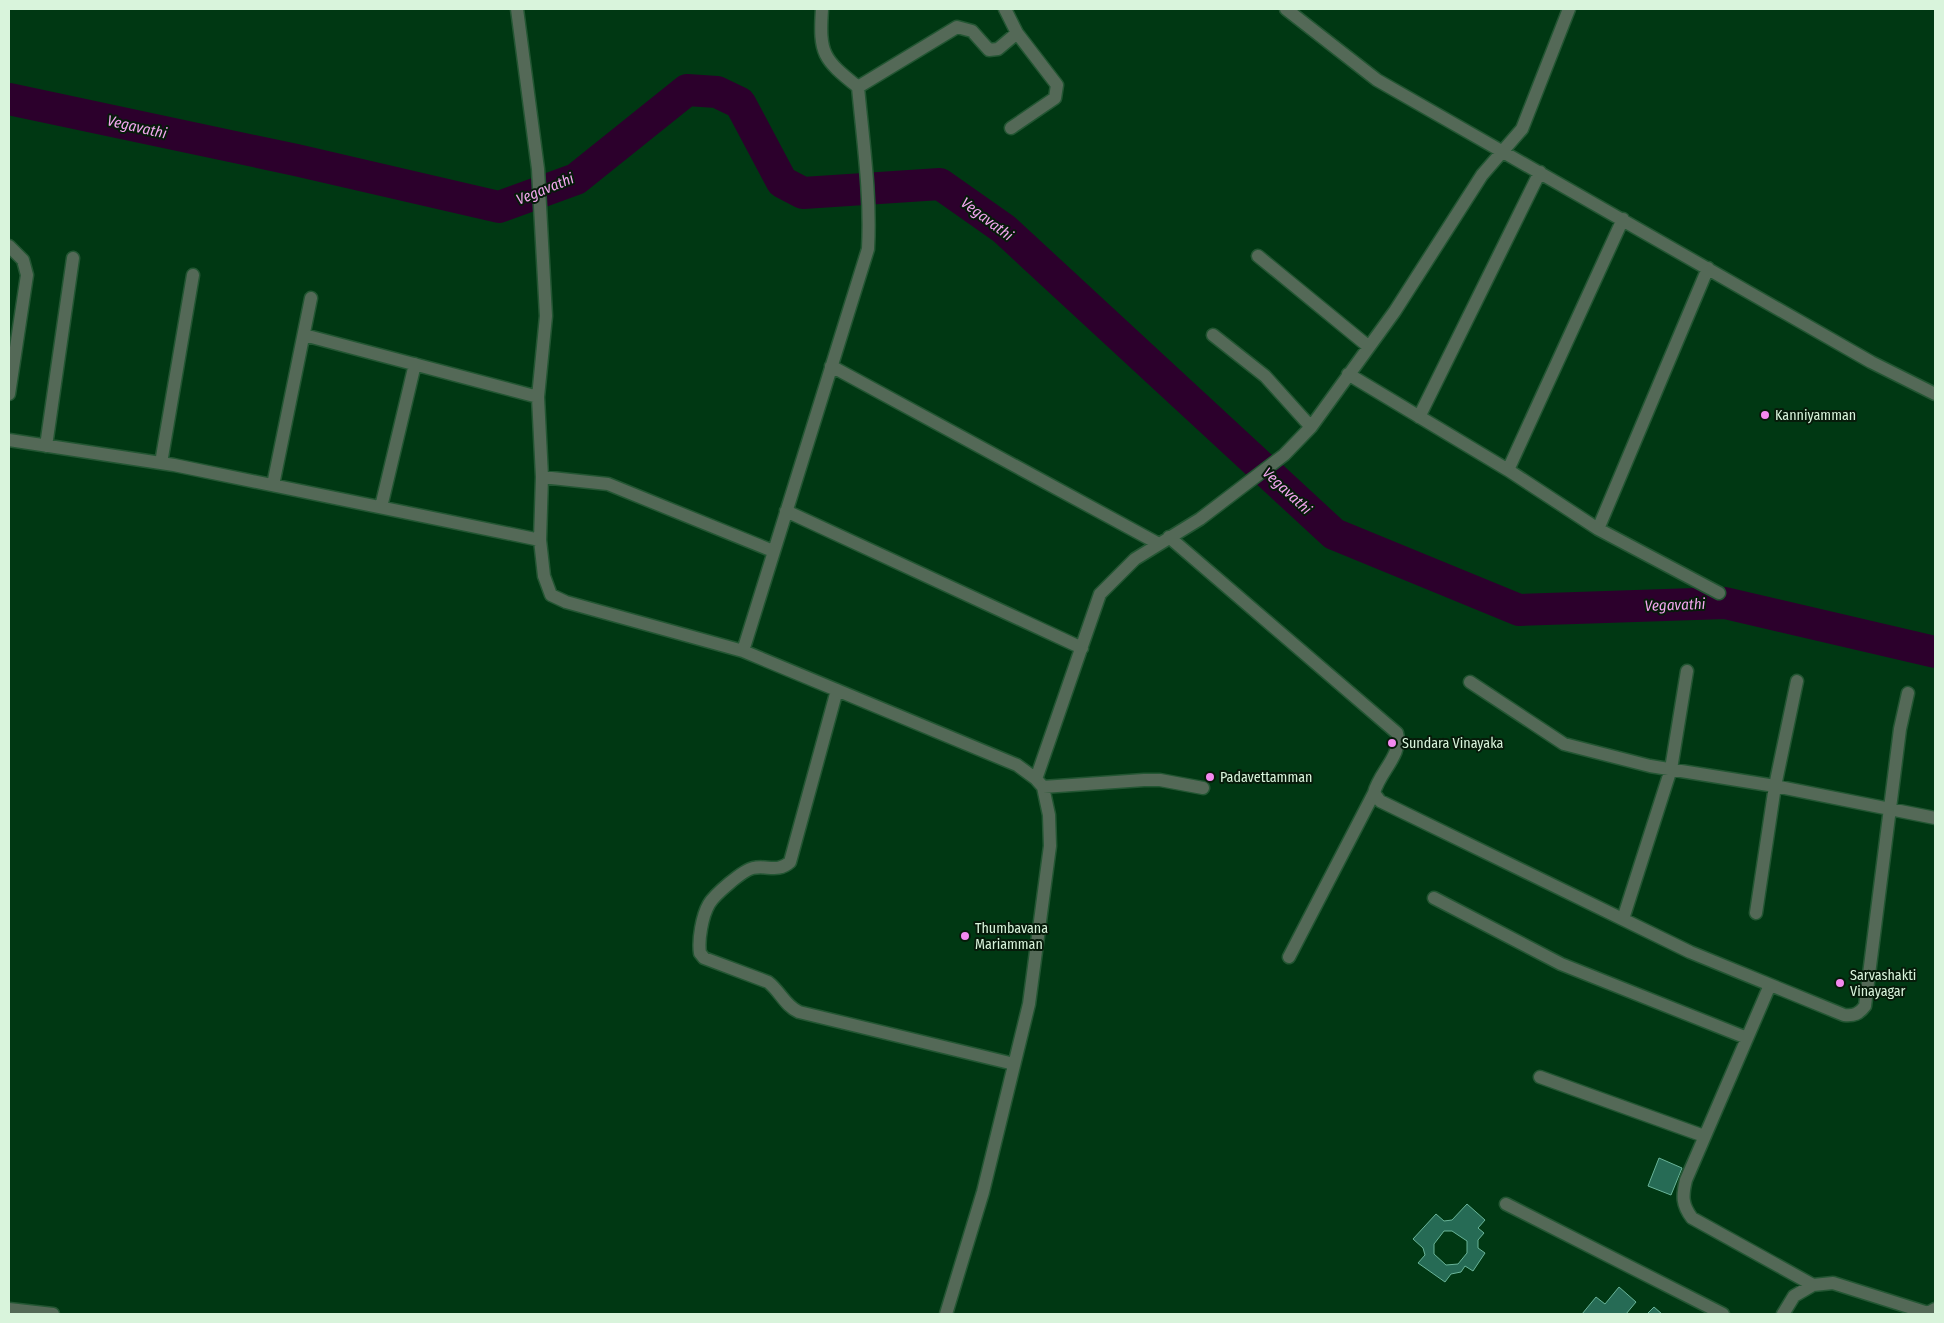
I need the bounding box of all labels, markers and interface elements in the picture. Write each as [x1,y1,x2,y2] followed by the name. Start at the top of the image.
[105,111,169,143] water label: Vegavathi
[514,169,577,209] water label: Vegavathi
[957,194,1017,245] water label: Vegavathi
[1775,407,1856,424] place label: Kanniyamman
[1759,409,1771,421] marker: Kanniyamman
[1259,464,1315,518] water label: Vegavathi
[1644,595,1706,615] water label: Vegavathi
[1402,735,1504,752] place label: Sundara Vinayaka
[1386,737,1398,749] marker: Sundara Vinayaka
[1220,769,1312,786] place label: Padavettamman
[1204,771,1216,783] marker: Padavettamman
[975,920,1048,953] place label: Thumbavana Mariamman
[959,930,971,942] marker: Thumbavana Mariamman
[1850,967,1916,1000] place label: Sarvashakti Vinayagar
[1834,977,1846,989] marker: Sarvashakti Vinayagar

